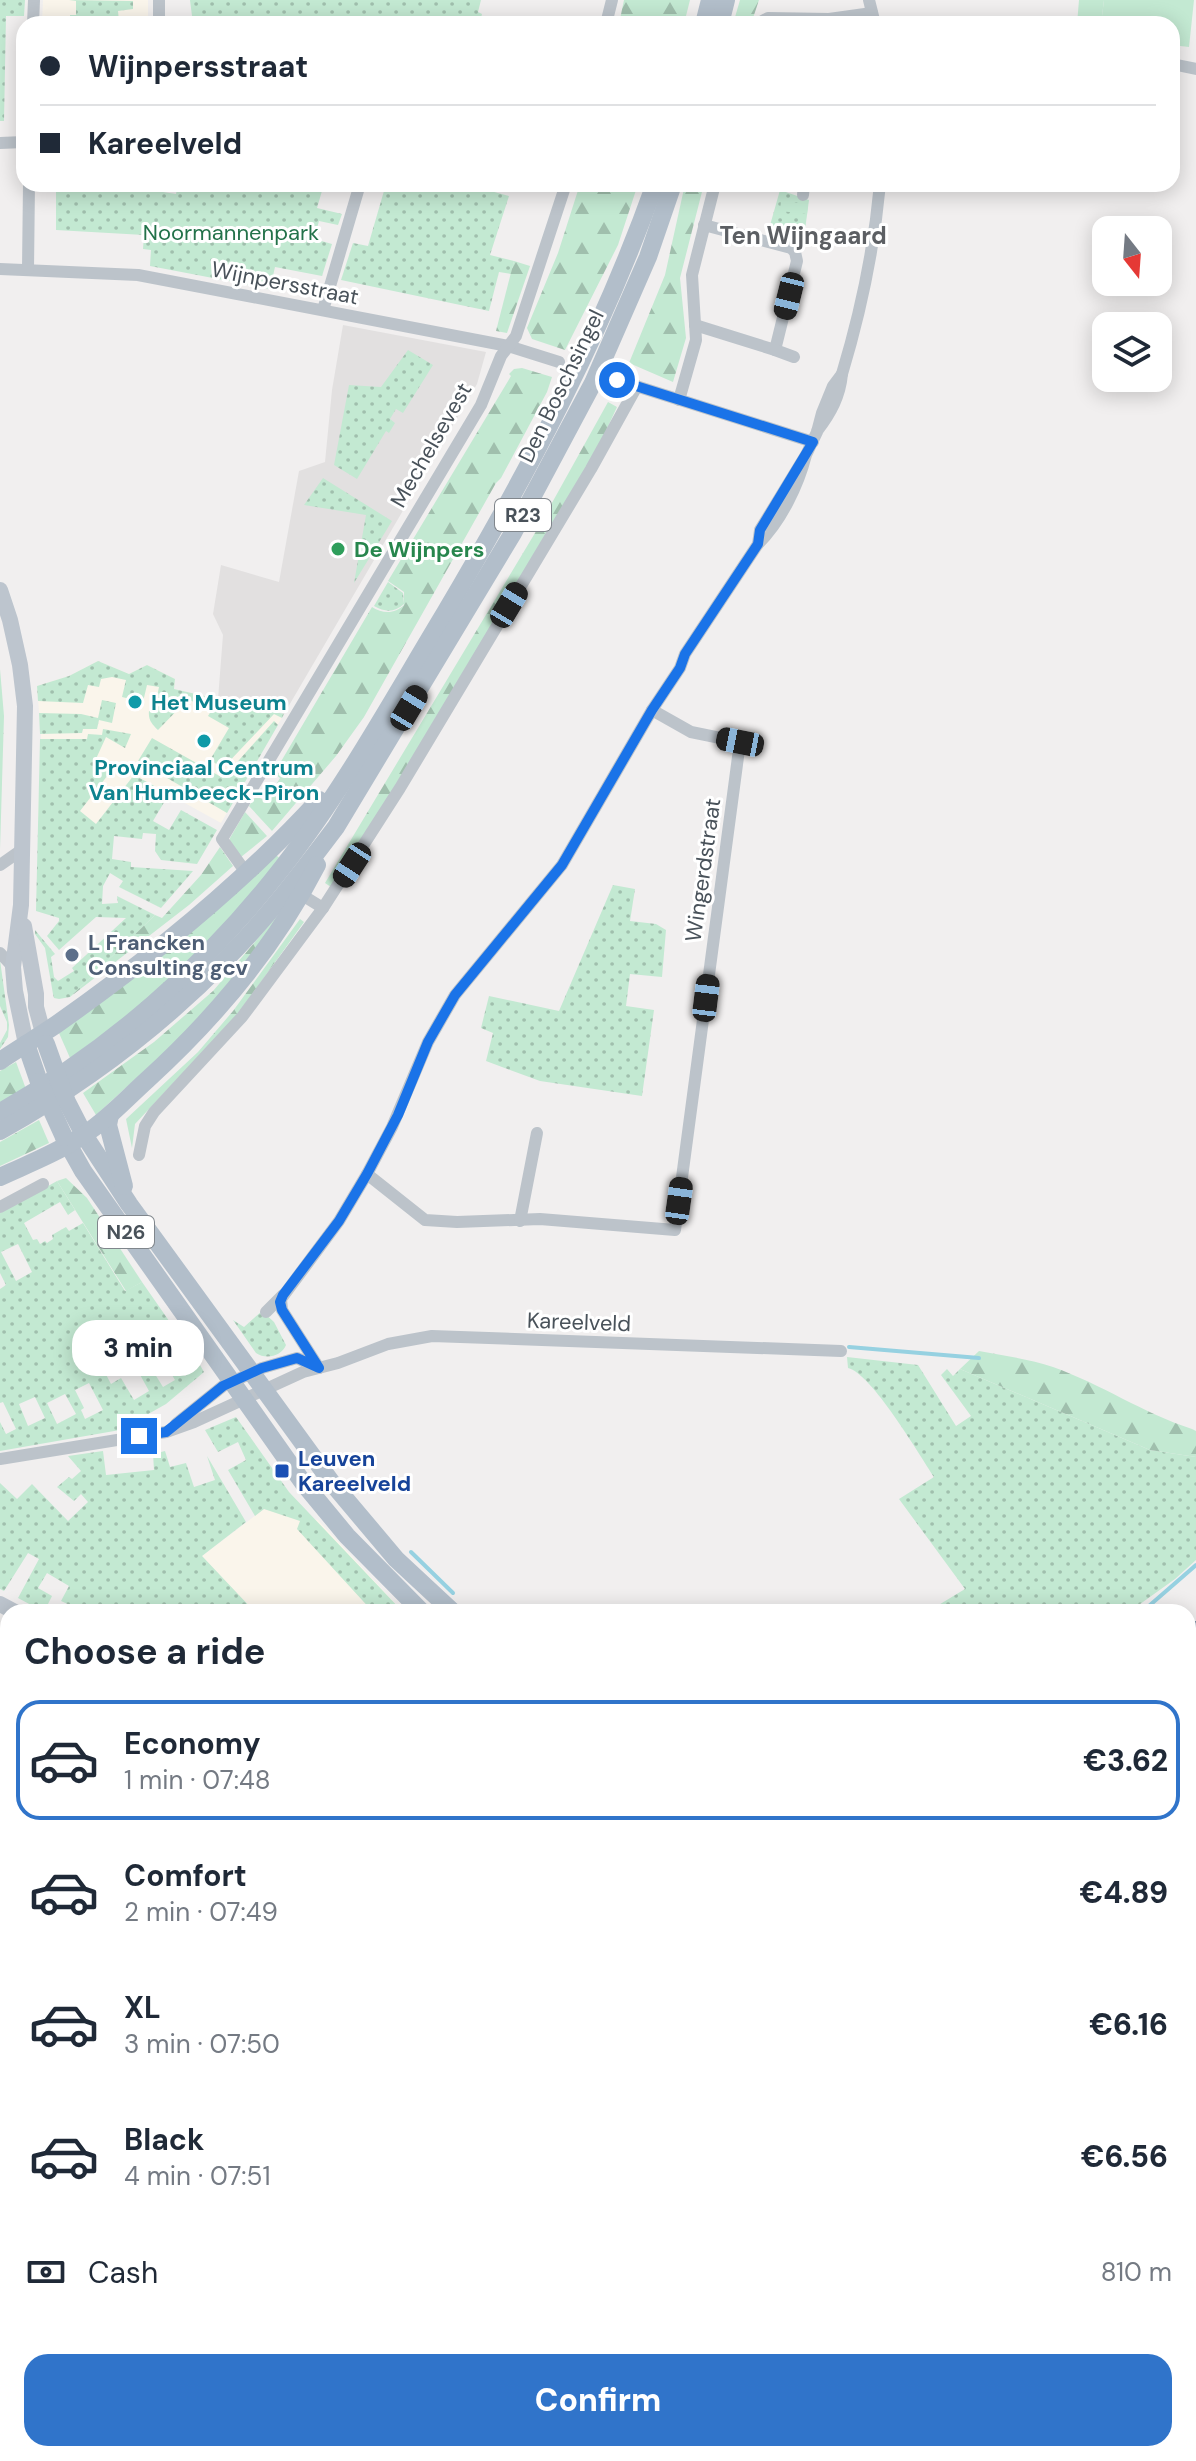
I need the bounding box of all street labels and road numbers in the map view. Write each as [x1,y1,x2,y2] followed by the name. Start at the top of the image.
[209,254,361,312] street label: Wijnpersstraat
[511,305,611,467] street label: Den Boschsingel
[384,377,478,513] street label: Mechelsevest
[495,499,551,531] road number: R23
[679,796,727,944] street label: Wingerdstraat
[98,1216,154,1248] road number: N26
[526,1306,632,1338] street label: Kareelveld

